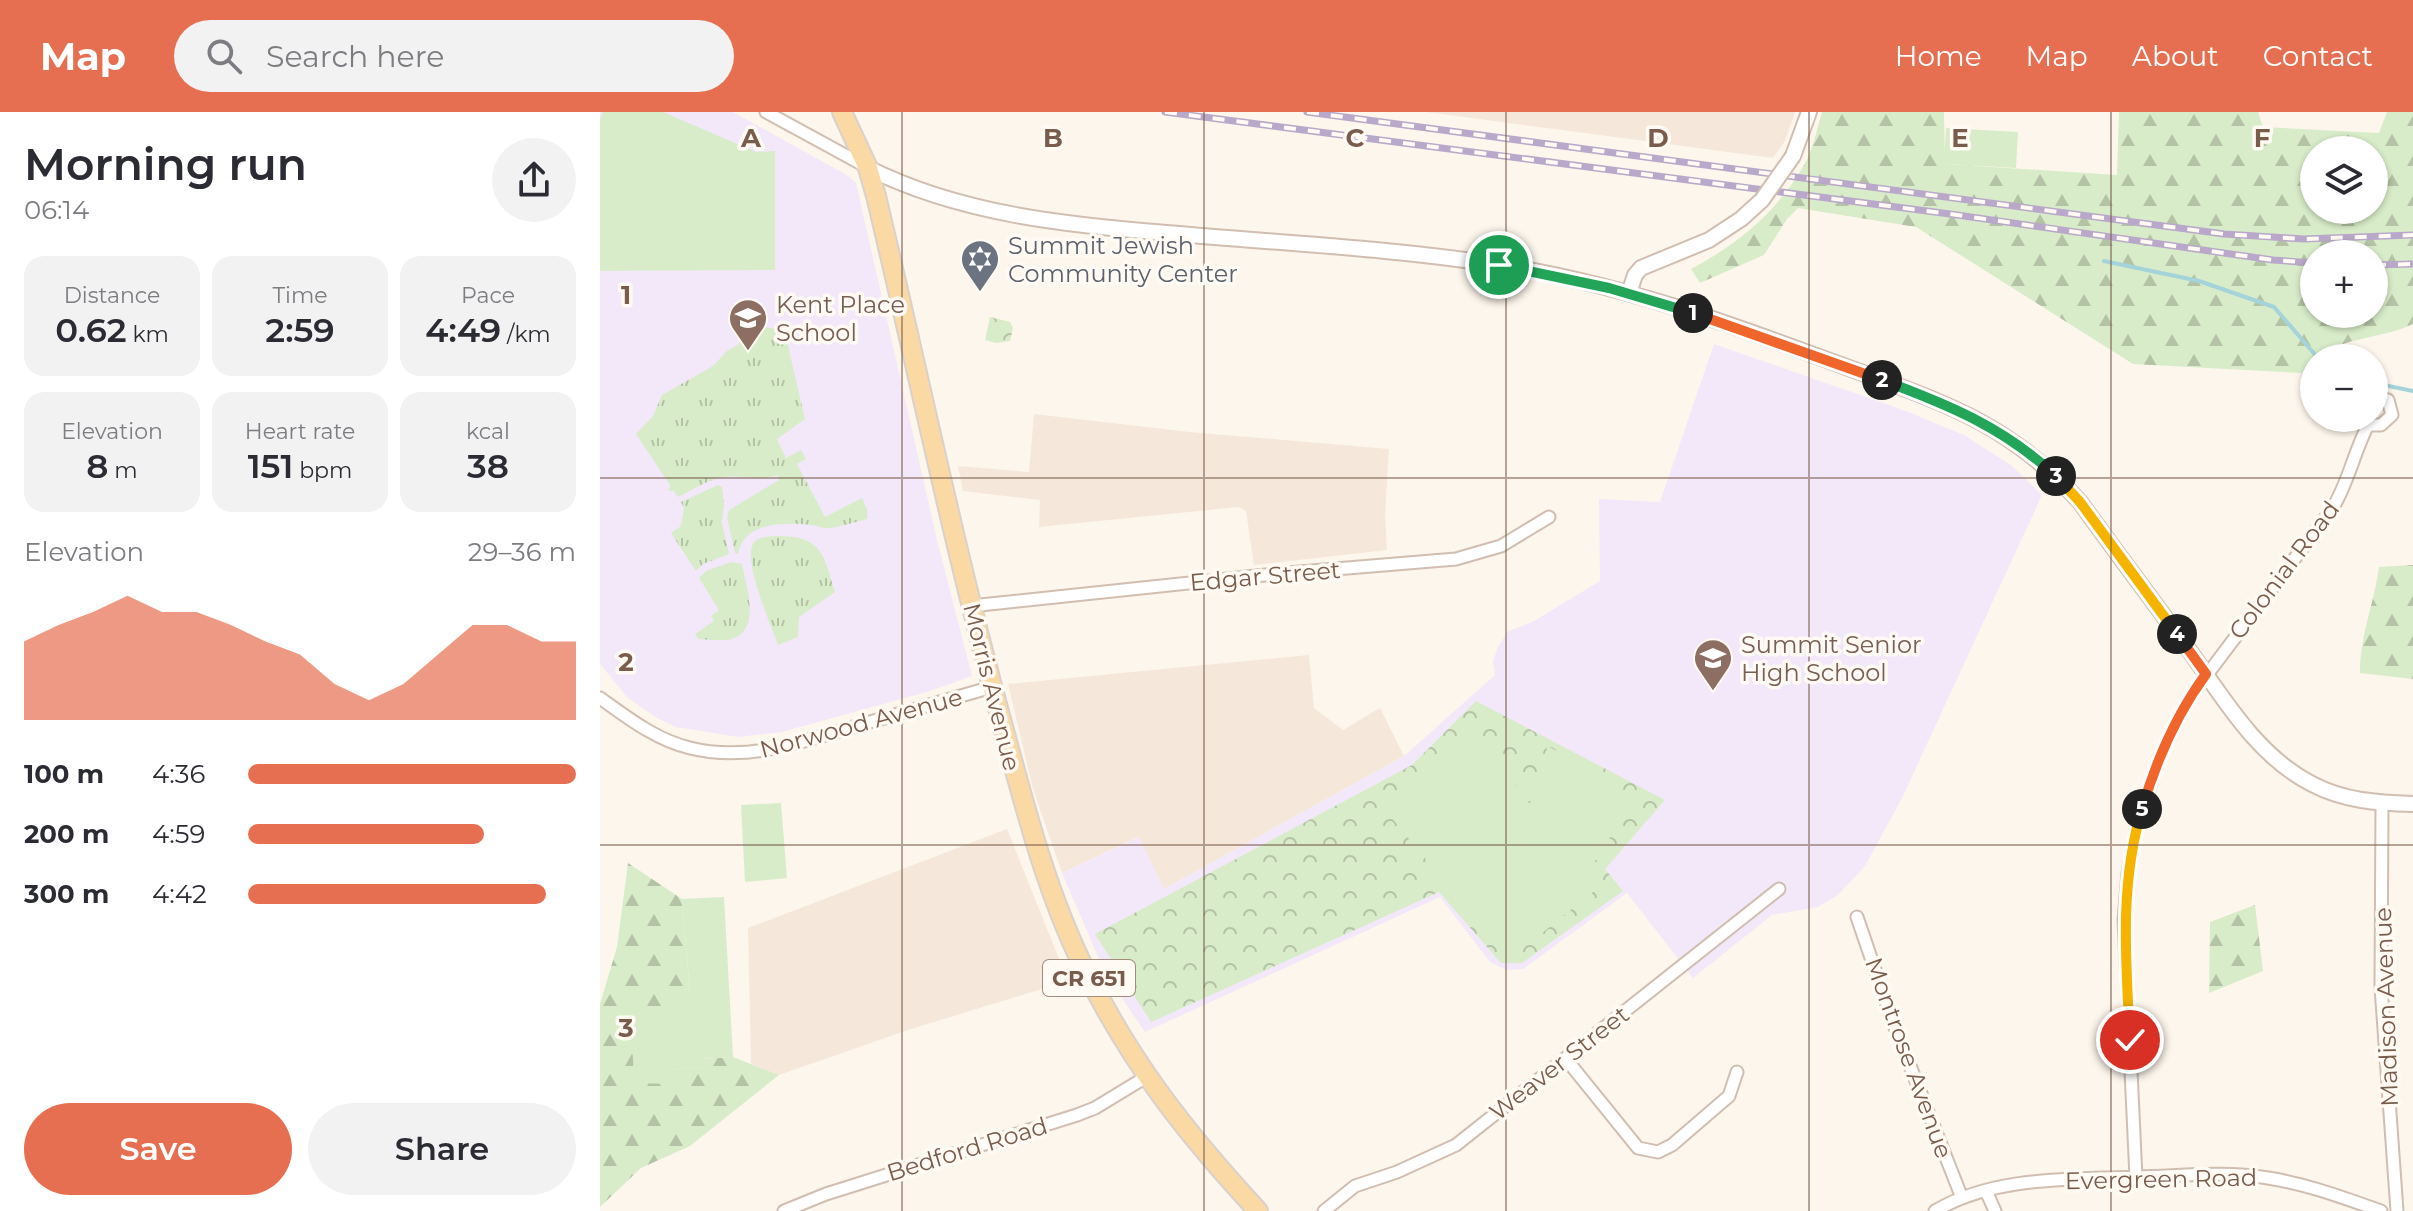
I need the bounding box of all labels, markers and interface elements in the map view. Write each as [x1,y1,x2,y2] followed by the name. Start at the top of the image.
[174,20,734,92] search box
[40,33,126,80] text: Map
[202,34,246,78] icon: search
[266,38,444,75] text: Search here
[1895,39,1982,73] text: Home
[2026,39,2088,73] text: Map
[2132,39,2219,73] text: About
[2263,39,2373,73] text: Contact
[740,122,762,154] text: A
[1043,122,1063,154] text: B
[1346,122,1365,154] text: C
[1647,122,1669,154] text: D
[1951,122,1969,154] text: E
[2254,122,2270,154] text: F
[2300,136,2388,432] map controls
[2300,136,2388,224] button: layers
[24,137,307,191] text: Morning run
[492,138,576,222] button: share
[24,194,89,226] text: 06:14
[1008,231,1238,288] place label: Summit Jewish Community Center
[1465,231,1533,299] pin
[959,238,1001,293] synagogue icon: Summit Jewish Community Center
[2300,240,2388,328] button: +
[1477,243,1521,287] icon: arrive
[621,279,631,311] text: 1
[64,282,160,309] text: Distance
[272,282,328,309] text: Time
[461,282,515,309] text: Pace
[776,290,905,347] place label: Kent Place School
[1673,293,1713,333] pin: 1
[727,297,769,352] school or university icon: Kent Place School
[1689,299,1697,326] text: 1
[55,309,127,351] text: 0.62
[265,309,335,351] text: 2:59
[425,309,501,351] text: 4:49
[127,321,169,348] text: km
[501,321,551,348] text: /km
[2300,344,2388,432] button: −
[1862,360,1902,400] pin: 2
[1876,366,1888,393] text: 2
[61,418,163,445] text: Elevation
[245,418,355,445] text: Heart rate
[466,418,510,445] text: kcal
[86,445,109,487] text: 8
[248,445,293,487] text: 151
[467,445,509,487] text: 38
[2036,456,2076,496] pin: 3
[109,457,138,484] text: m
[293,457,352,484] text: bpm
[2049,462,2063,489] text: 3
[2223,495,2345,645] street label: Colonial Road
[24,536,144,568] text: Elevation
[468,536,576,568] text: 29–36 m
[1188,555,1342,597] street label: Edgar Street
[957,600,1027,774] street label: Morris Avenue
[2157,614,2197,654] pin: 4
[2169,620,2185,647] text: 4
[1741,630,1922,687] place label: Summit Senior High School
[1692,637,1734,692] school or university icon: Summit Senior High School
[618,646,634,678] text: 2
[757,682,965,764] street label: Norwood Avenue
[24,758,104,790] text: 100 m
[152,758,205,790] text: 4:36
[2122,789,2162,829] pin: 5
[2135,795,2149,822] text: 5
[24,818,109,850] text: 200 m
[152,818,205,850] text: 4:59
[24,878,109,910] text: 300 m
[152,878,207,910] text: 4:42
[2368,907,2404,1107] street label: Madison Avenue
[1859,954,1959,1162] street label: Montrose Avenue
[1043,960,1135,996] road number: CR 651
[1483,999,1635,1126] street label: Weaver Street
[2096,1006,2164,1074] pin
[617,1012,634,1044] text: 3
[2108,1018,2152,1062] icon: check
[24,1103,292,1195] button: Save
[308,1103,576,1195] button: Share
[883,1111,1051,1187] street label: Bedford Road
[2065,1163,2257,1195] street label: Evergreen Road

